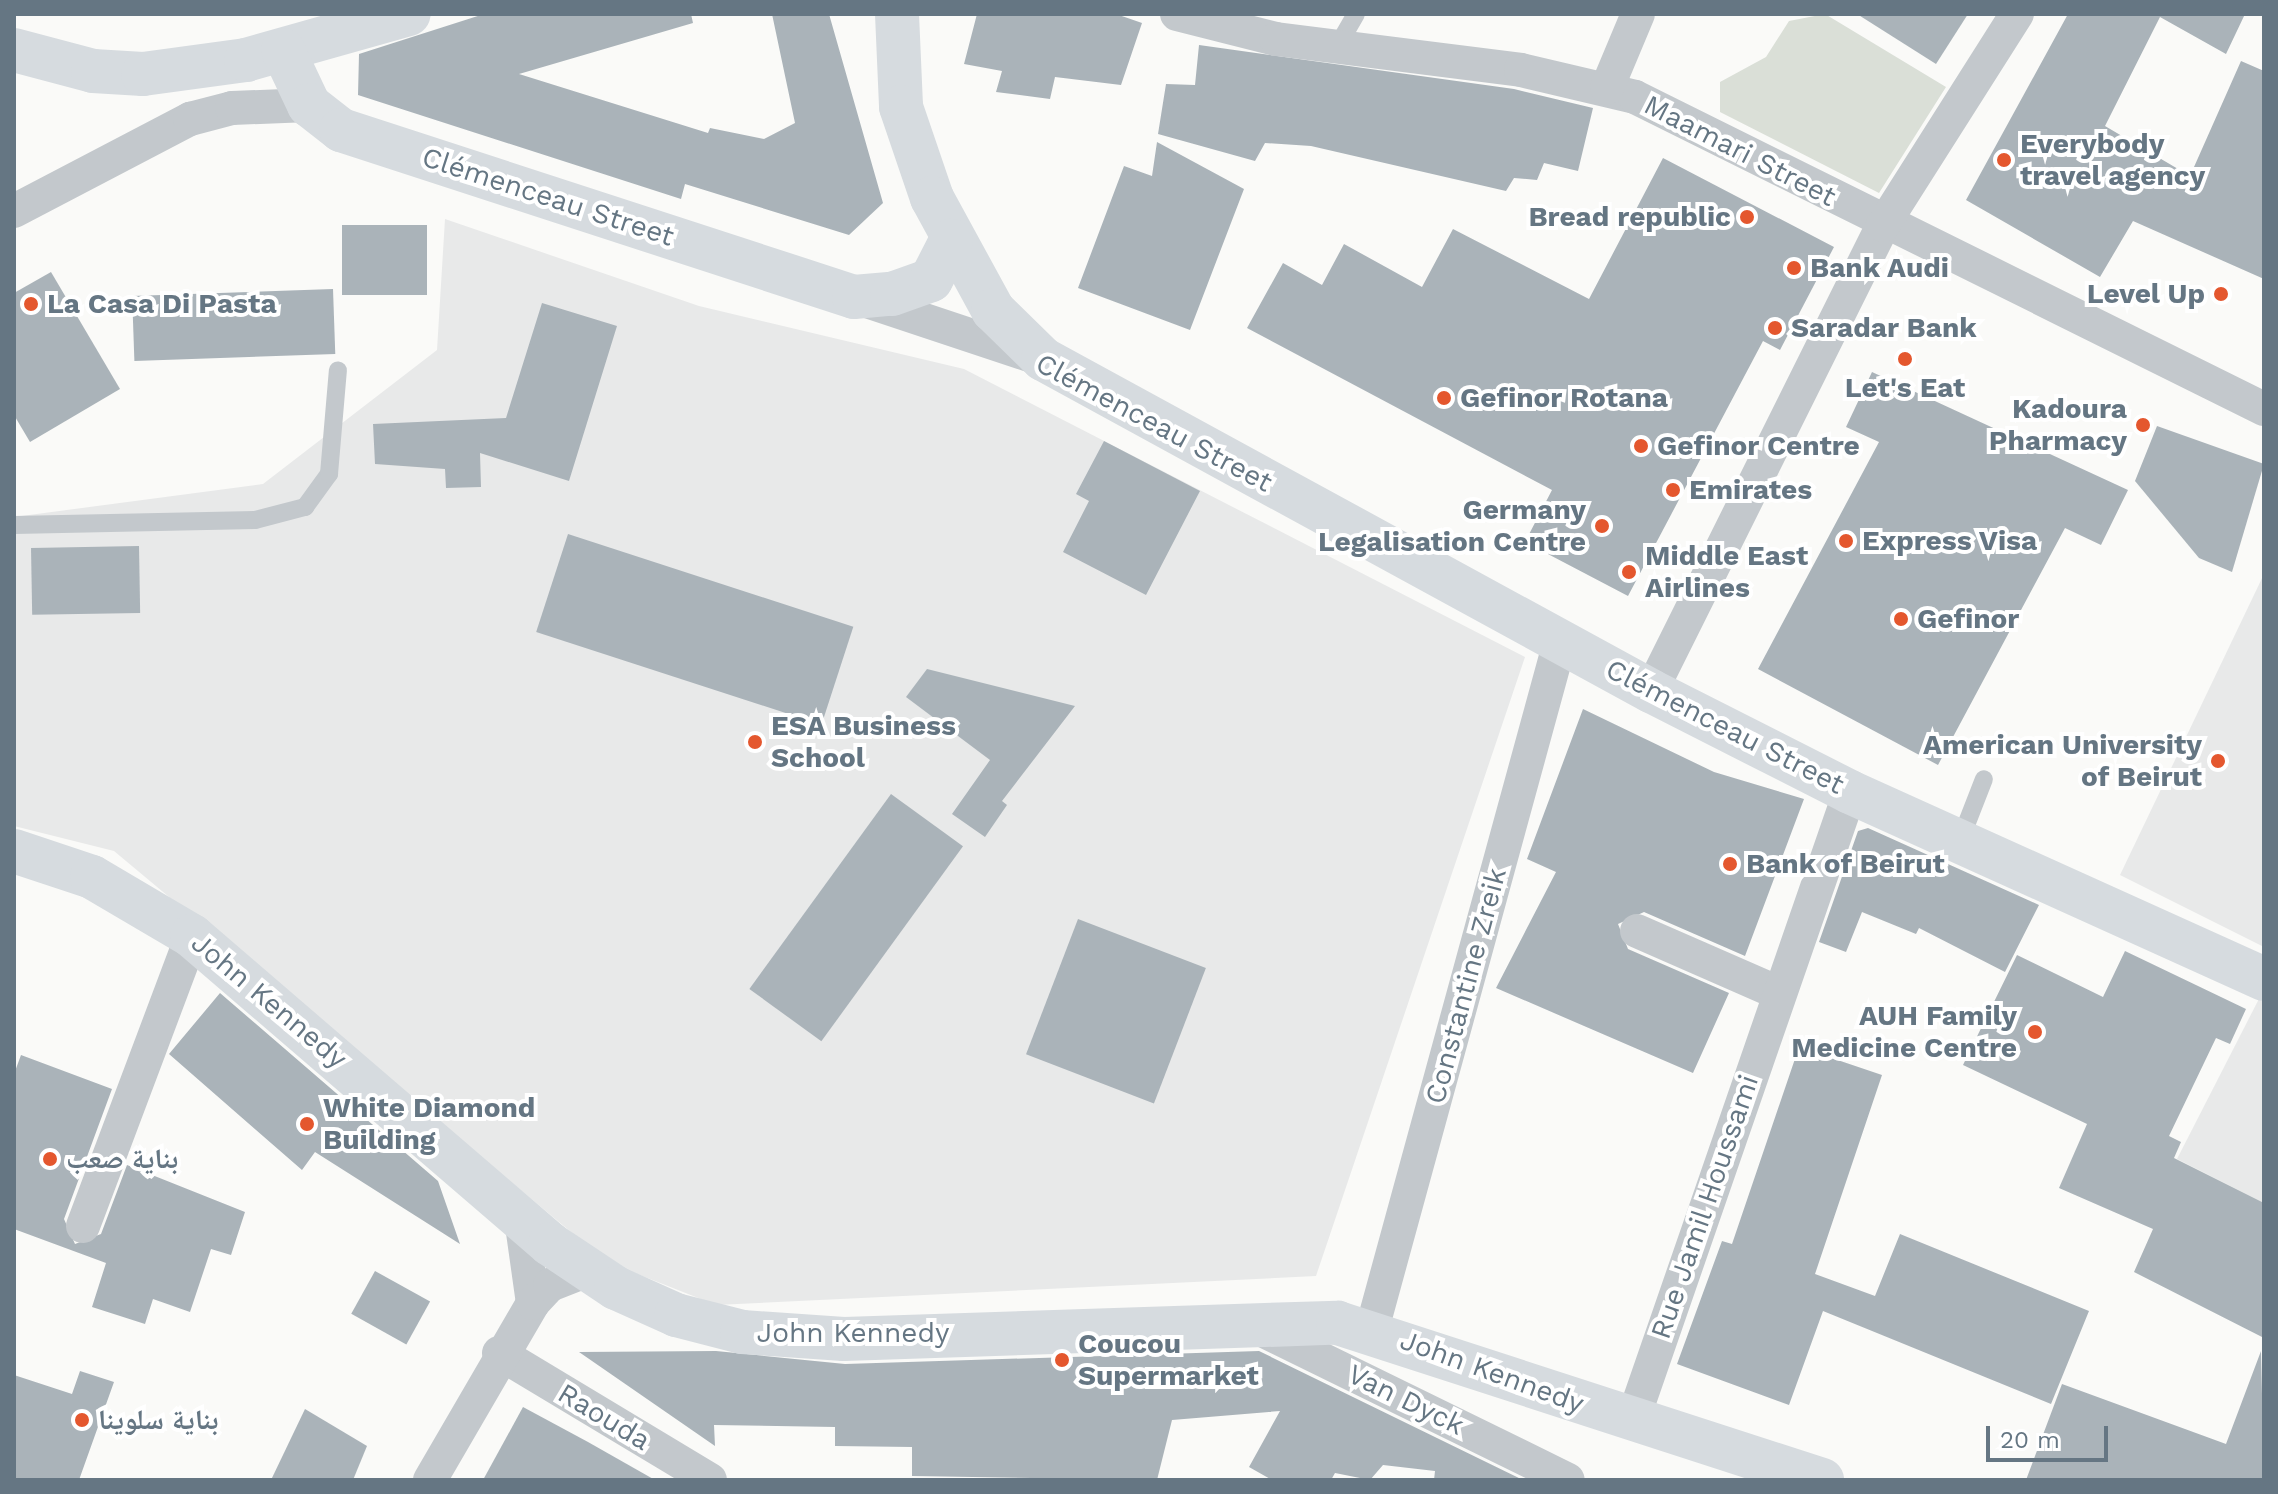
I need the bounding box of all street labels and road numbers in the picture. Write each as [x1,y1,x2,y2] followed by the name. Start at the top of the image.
[1639,88,1841,214] street label: Maamari Street
[418,140,678,254] street label: Clémenceau Street
[1030,346,1278,500] street label: Clémenceau Street
[1600,652,1850,802] street label: Clémenceau Street
[1418,864,1514,1108] street label: Constantine Zreik
[184,926,354,1076] street label: John Kennedy
[1644,1070,1766,1344] street label: Rue Jamil Houssami
[757,1316,949,1350] street label: John Kennedy
[1396,1323,1588,1421] street label: John Kennedy
[1342,1357,1470,1443] street label: Van Dyck
[552,1376,656,1458] street label: Raouda

